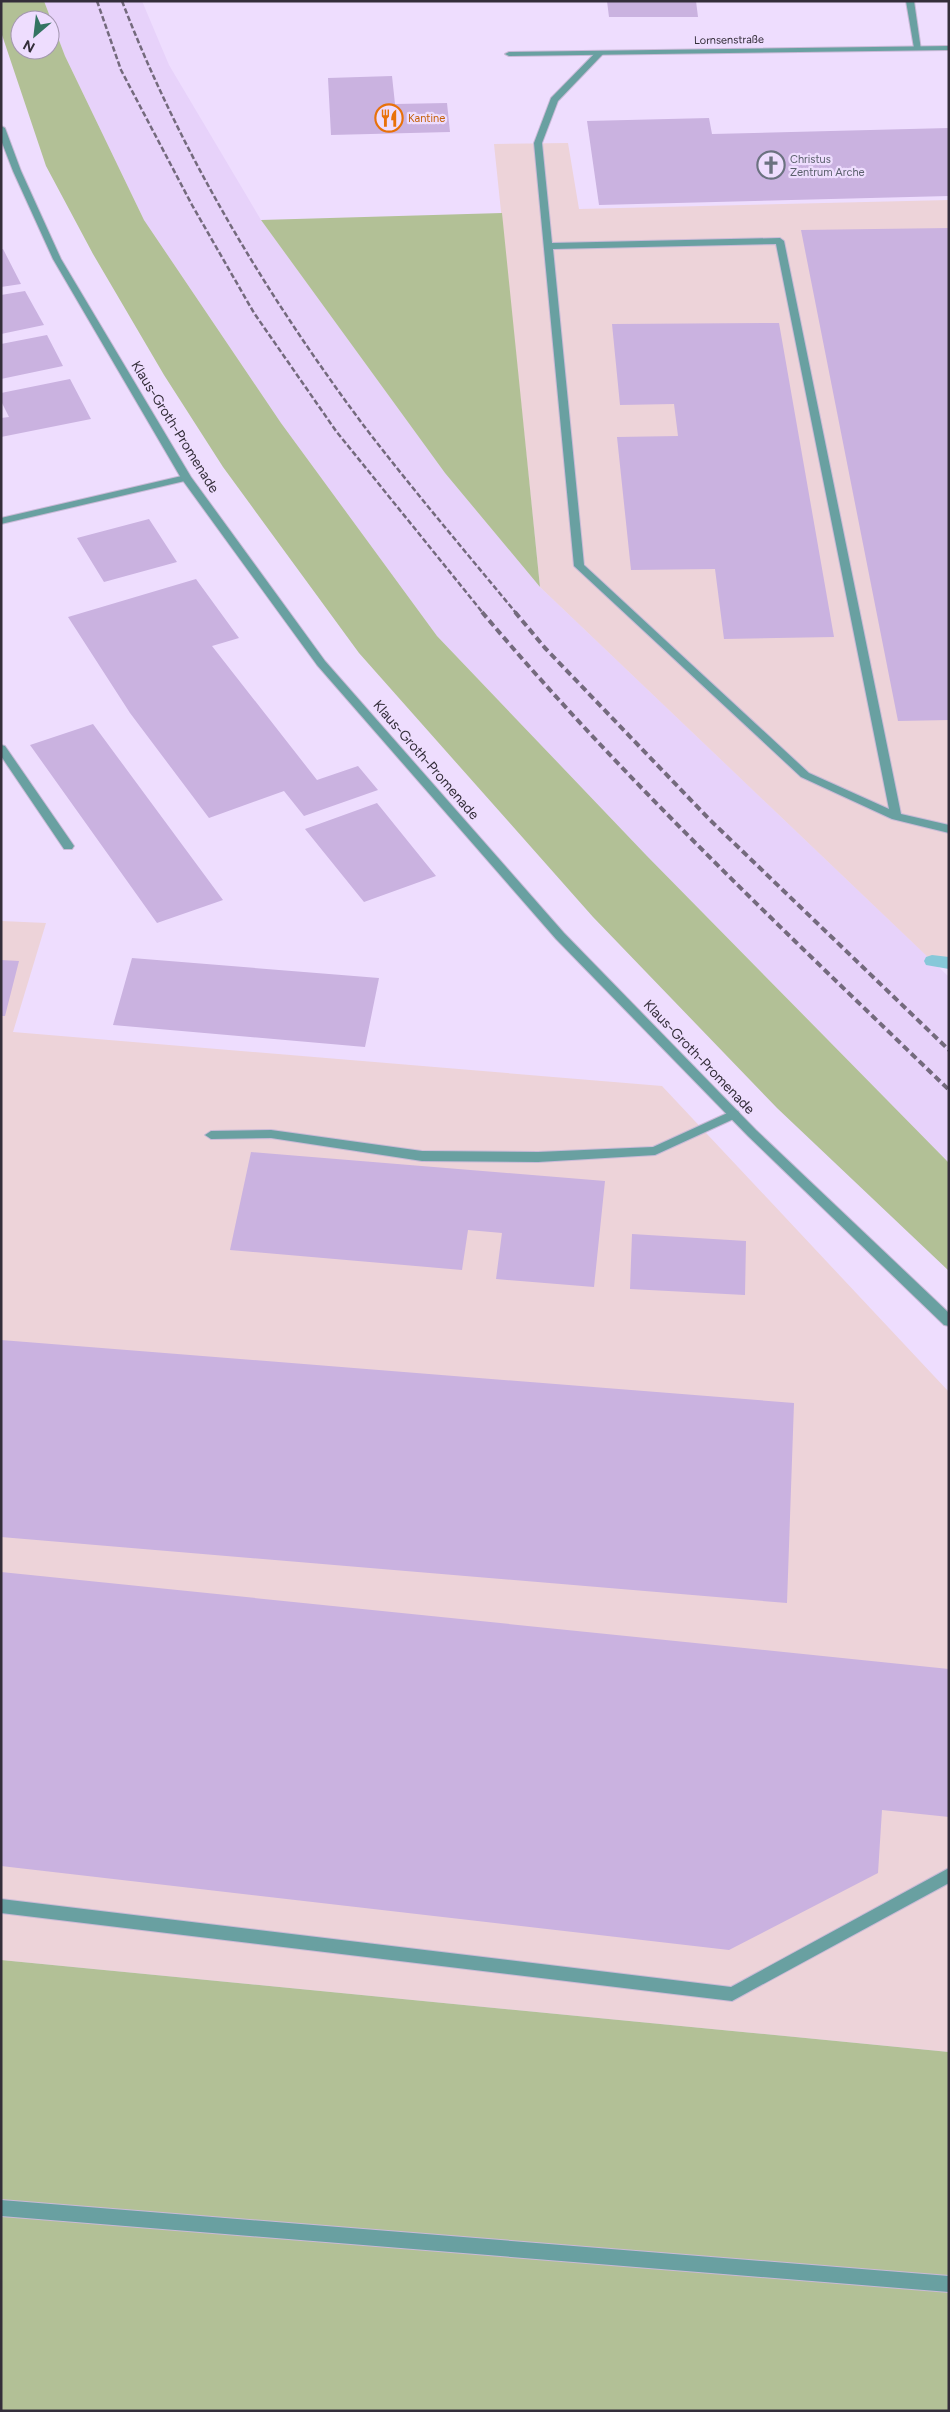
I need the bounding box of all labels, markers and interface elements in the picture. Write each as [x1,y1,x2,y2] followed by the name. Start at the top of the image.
[10,10,60,60] north arrow
[694,33,764,47] street label: Lornsenstraße
[20,36,38,56] text: N
[374,103,404,133] restaurant icon: Kantine
[408,112,445,125] place label: Kantine
[756,150,786,180] church icon: Christus Zentrum Arche
[790,153,865,179] place label: Christus Zentrum Arche
[127,358,223,497] street label: Klaus-Groth-Promenade
[370,697,483,823] street label: Klaus-Groth-Promenade
[640,996,758,1118] street label: Klaus-Groth-Promenade

